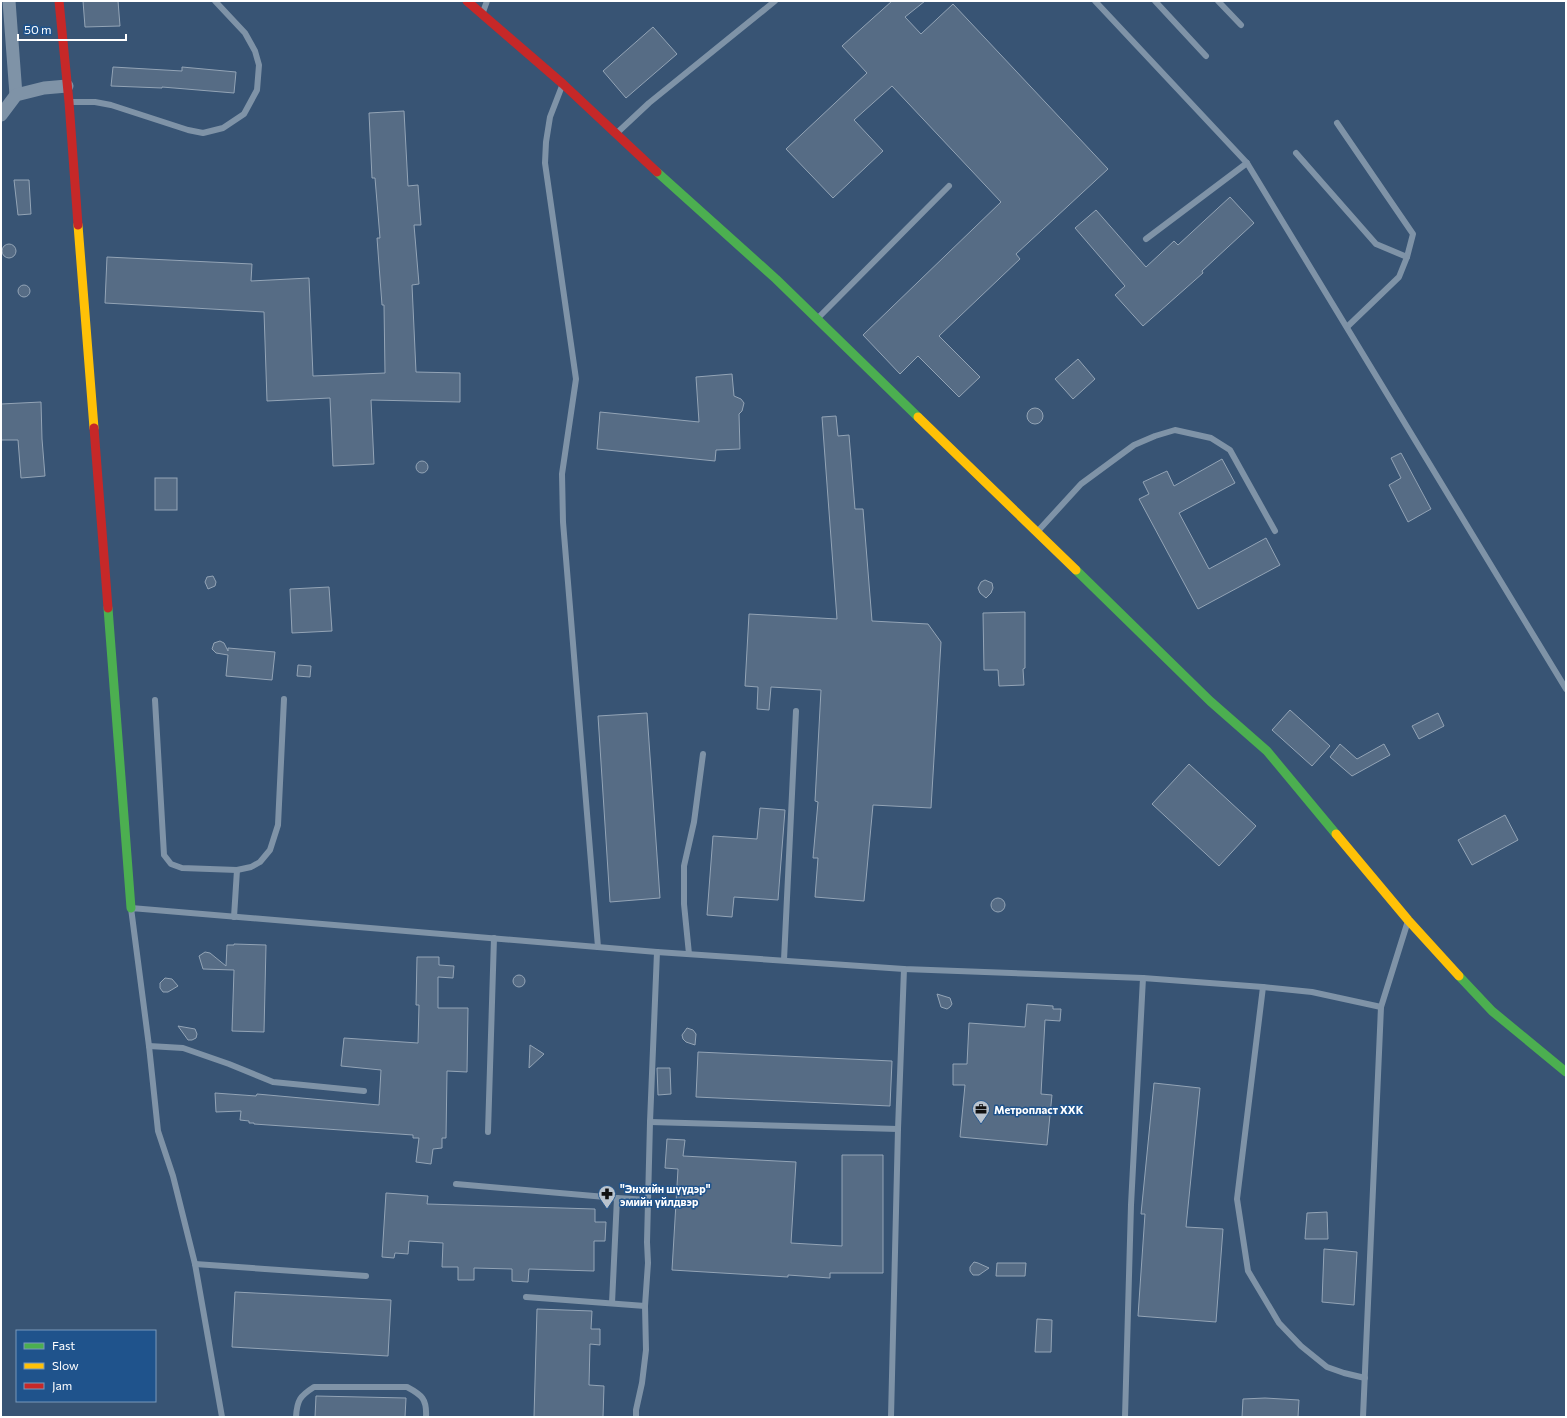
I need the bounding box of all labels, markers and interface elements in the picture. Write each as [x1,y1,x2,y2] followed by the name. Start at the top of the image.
[18,16,126,42] scale bar
[24,22,52,36] text: 50 m
[971,1099,991,1124] office icon: Метропласт ХХК
[994,1103,1084,1116] place label: Метропласт ХХК
[620,1182,711,1208] place label: "Энхийн шүүдэр" эмийн үйлдвэр
[597,1184,617,1209] pharmacy icon: "Энхийн шүүдэр" эмийн үйлдвэр
[16,1330,156,1402] legend
[52,1338,75,1352] text: Fast
[52,1358,79,1372] text: Slow
[52,1378,72,1393] text: Jam

